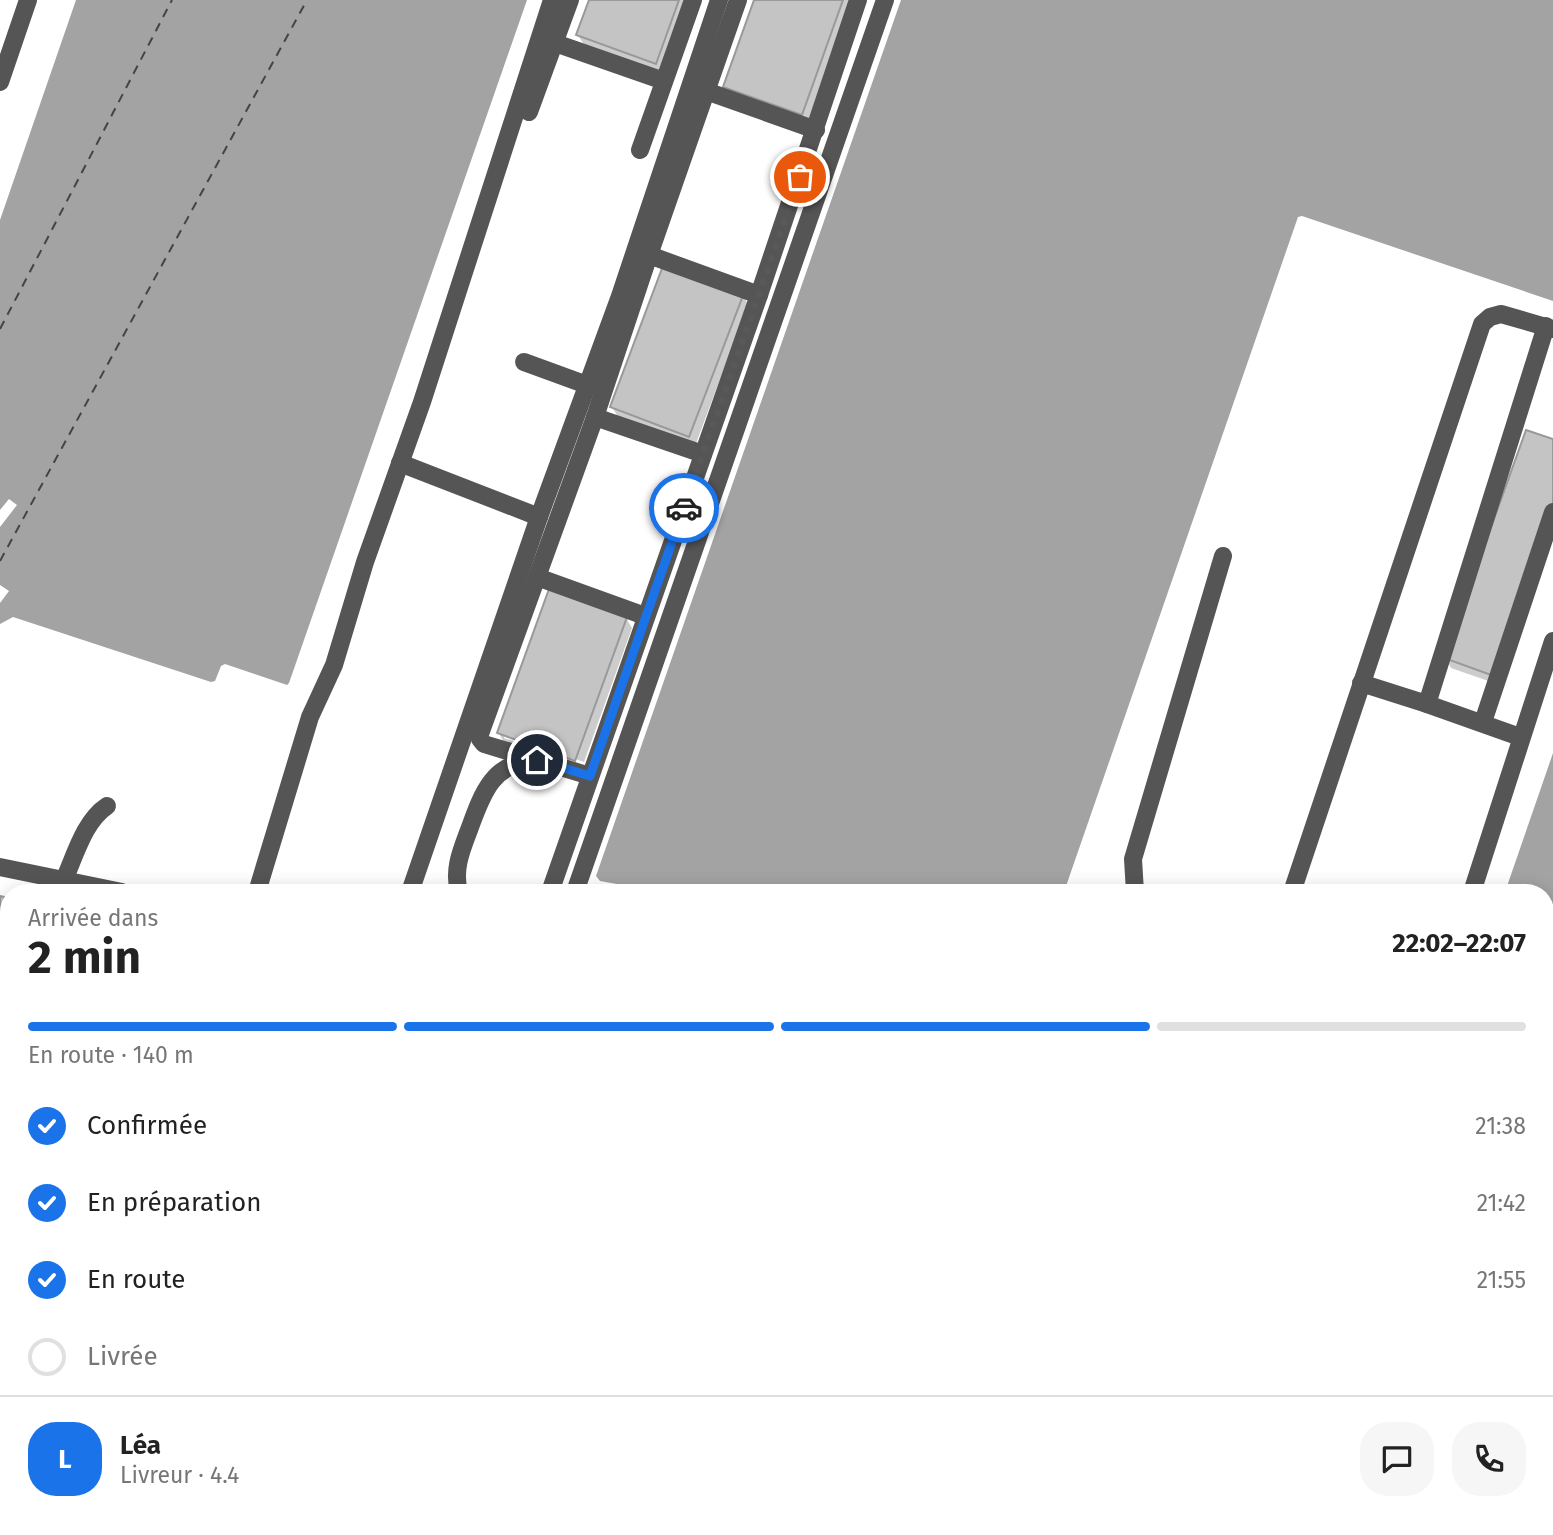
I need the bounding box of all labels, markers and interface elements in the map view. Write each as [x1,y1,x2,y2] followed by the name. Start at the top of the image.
[770,147,830,207] pin
[781,158,819,196] icon: bag
[649,473,719,543] courier
[665,489,703,527] icon: car
[507,730,567,790] pin
[518,741,556,779] icon: home
[28,904,158,932] text: Arrivée dans
[1392,928,1526,959] text: 22:02–22:07
[28,930,141,985] text: 2 min
[28,1041,194,1069] text: En route · 140 m
[28,1107,66,1145] icon: check
[87,1110,207,1141] text: Confirmée
[1475,1112,1526,1140] text: 21:38
[28,1184,66,1222] icon: check
[87,1187,261,1218] text: En préparation
[1477,1189,1526,1217] text: 21:42
[28,1261,66,1299] icon: check
[87,1264,186,1295] text: En route
[1477,1266,1526,1294] text: 21:55
[87,1341,158,1372] text: Livrée
[1360,1422,1434,1496] button: chat
[1452,1422,1526,1496] button: phone
[120,1430,161,1461] text: Léa
[58,1444,72,1475] text: L
[120,1461,239,1489] text: Livreur · 4.4

